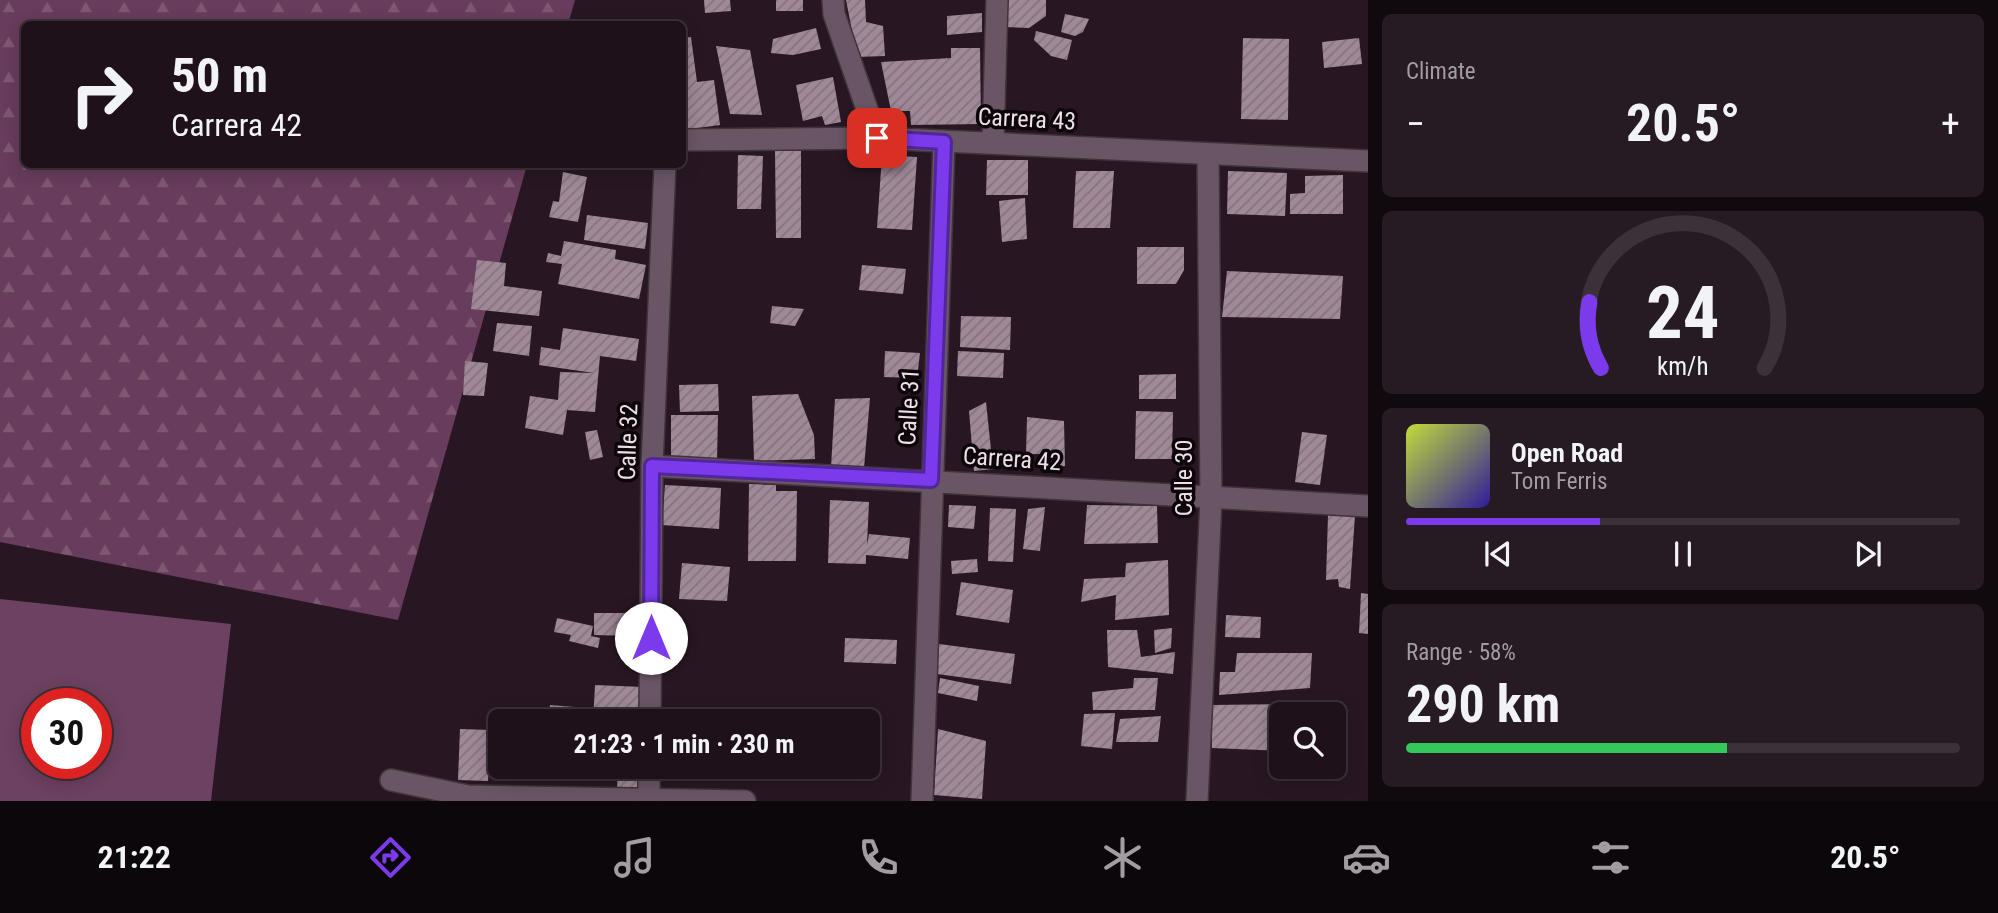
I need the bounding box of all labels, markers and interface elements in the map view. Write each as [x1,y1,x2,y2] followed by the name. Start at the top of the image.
[171,47,268,104] text: 50 m
[56,49,147,140] icon: right
[1406,58,1476,85] text: Climate
[1626,93,1740,154] text: 20.5°
[977,102,1077,136] street label: Carrera 43
[1406,102,1425,146] text: −
[1941,102,1960,146] text: +
[171,106,302,144] text: Carrera 42
[847,108,907,168] pin
[858,119,896,157] icon: arrive
[1646,271,1720,357] text: 24
[1657,352,1709,381] text: km/h
[893,368,925,446] street label: Calle 31
[613,403,643,481] street label: Calle 32
[1511,438,1623,468] text: Open Road
[1170,440,1198,516] street label: Calle 30
[962,442,1062,476] street label: Carrera 42
[1511,468,1607,495] text: Tom Ferris
[1479,535,1517,573] icon: previous
[1664,535,1702,573] icon: pause
[1849,535,1887,573] icon: next
[614,601,688,675] position arrow
[1406,639,1516,666] text: Range · 58%
[1406,674,1560,735] text: 290 km
[21,688,112,779] speed limit sign: 30
[1269,702,1346,779] map controls
[1269,702,1346,779] button: search
[574,729,794,759] text: 21:23 · 1 min · 230 m
[366,833,415,882] icon: directions
[610,833,659,882] icon: music
[854,833,903,882] icon: phone
[1098,833,1147,882] icon: climate
[1342,833,1391,882] icon: car
[1586,833,1635,882] icon: filters
[98,838,171,876] text: 21:22
[1830,838,1900,876] text: 20.5°

